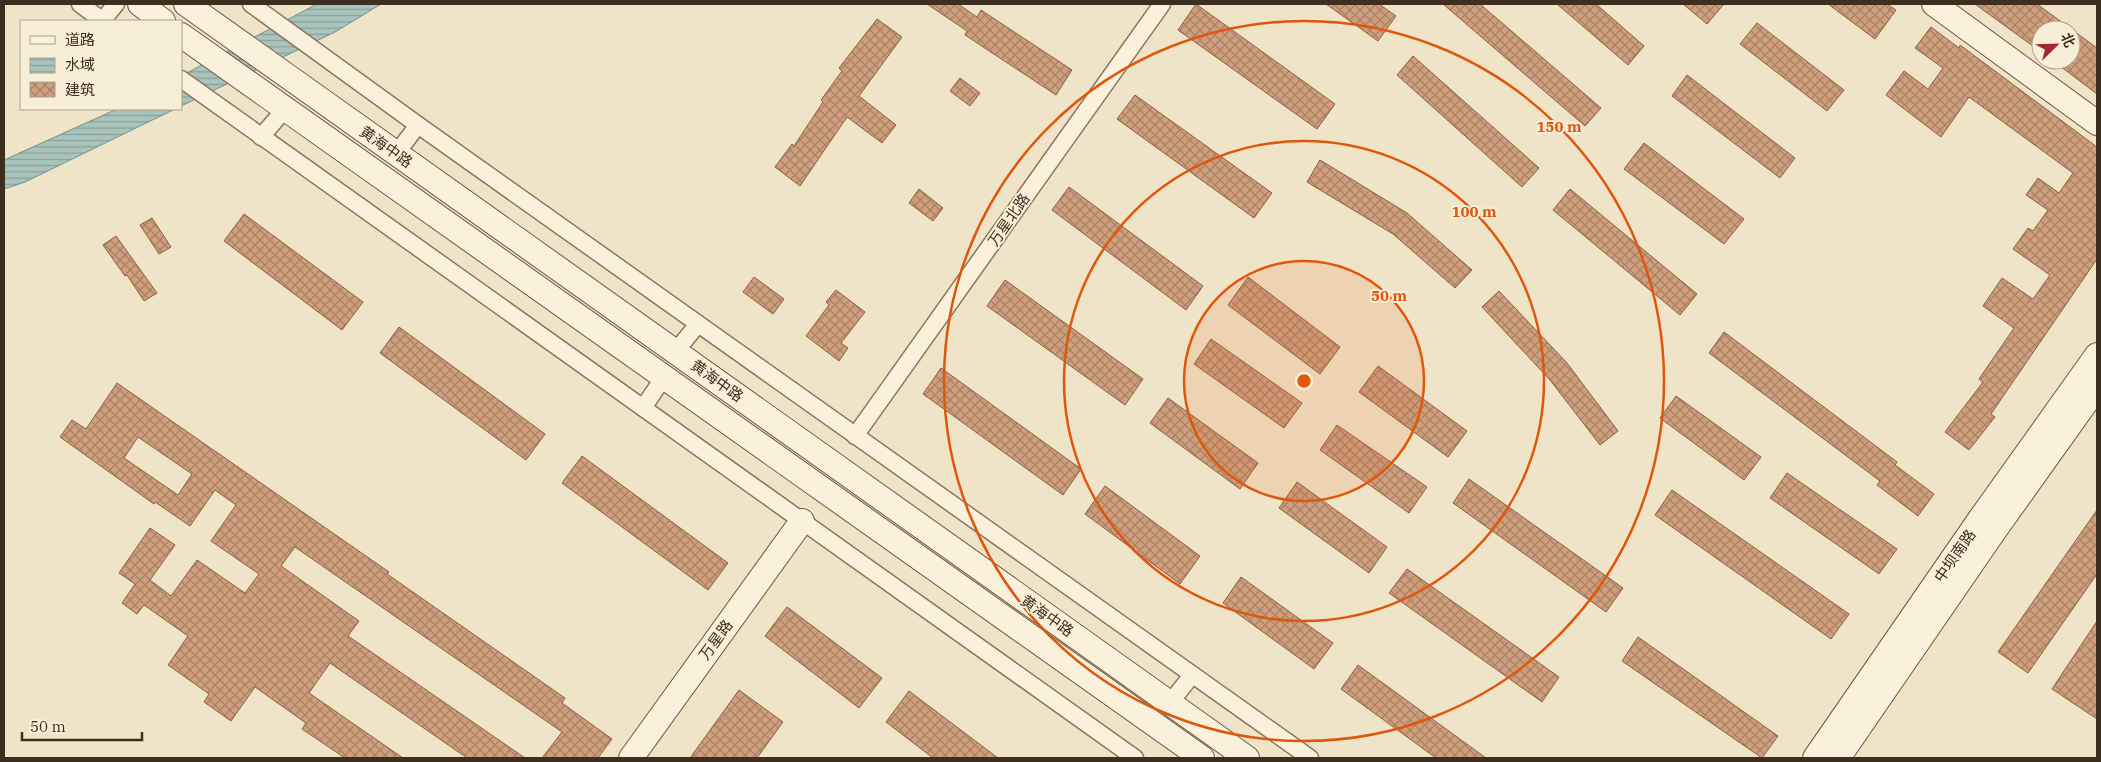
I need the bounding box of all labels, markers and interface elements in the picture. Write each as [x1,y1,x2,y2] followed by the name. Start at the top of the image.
[20,20,182,110] legend
[2031,20,2081,70] north arrow
[65,30,95,49] text: 道路
[2057,30,2079,50] text: 北
[65,55,95,74] text: 水域
[65,80,95,99] text: 建筑
[1536,117,1582,136] text: 150 m
[356,122,416,172] street label: 黄海中路
[984,190,1034,250] street label: 万星北路
[1451,202,1497,221] text: 100 m
[1371,286,1407,305] text: 50 m
[687,355,747,406] street label: 黄海中路
[1295,372,1313,390] centre of rings
[1930,526,1980,586] street label: 中坝南路
[1017,591,1077,641] street label: 黄海中路
[695,616,737,663] street label: 万星路
[22,710,142,742] scale bar
[30,717,66,736] text: 50 m

